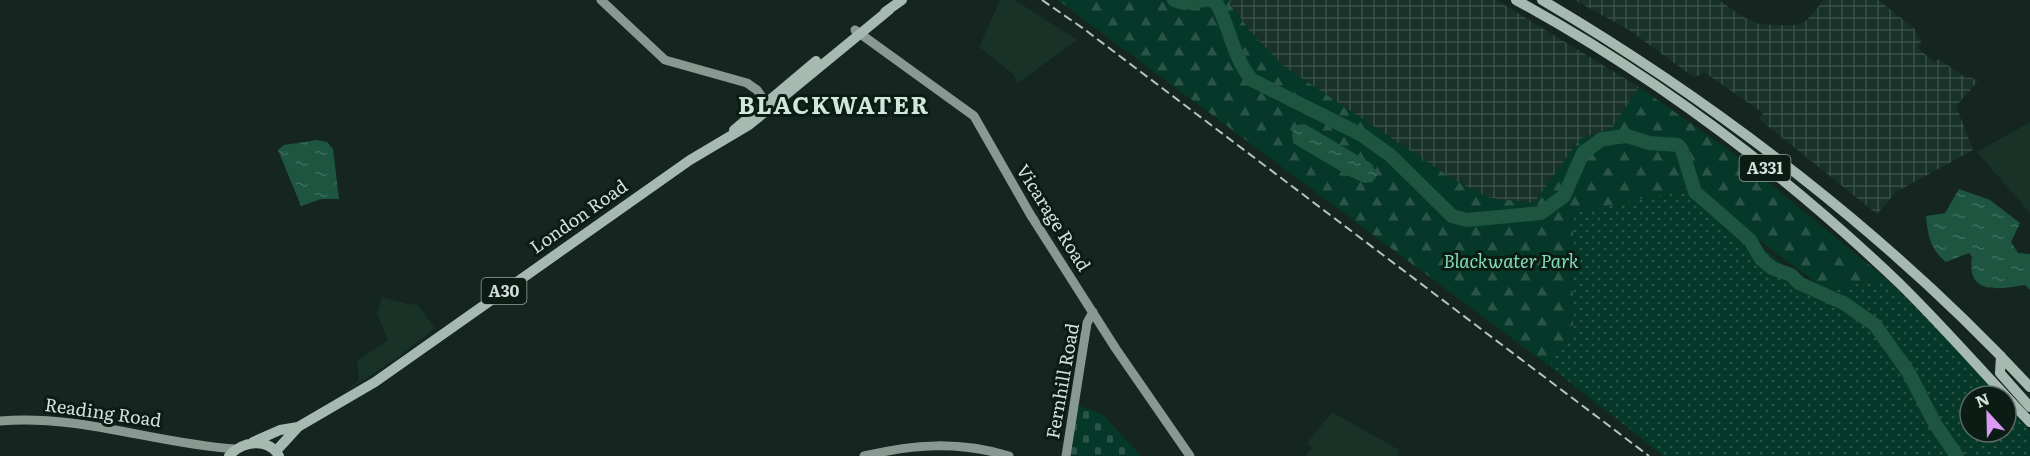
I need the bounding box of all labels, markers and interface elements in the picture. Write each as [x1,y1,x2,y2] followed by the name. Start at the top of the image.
[738,86,930,121] district label: BLACKWATER
[1740,155,1790,181] road number: A331
[1010,158,1098,276] street label: Vicarage Road
[524,172,633,260] street label: London Road
[1443,247,1579,274] park label: Blackwater Park
[482,278,526,304] road number: A30
[1038,321,1085,441] street label: Fernhill Road
[1958,384,2018,444] north arrow
[1971,386,1993,413] text: N
[43,390,163,433] street label: Reading Road

